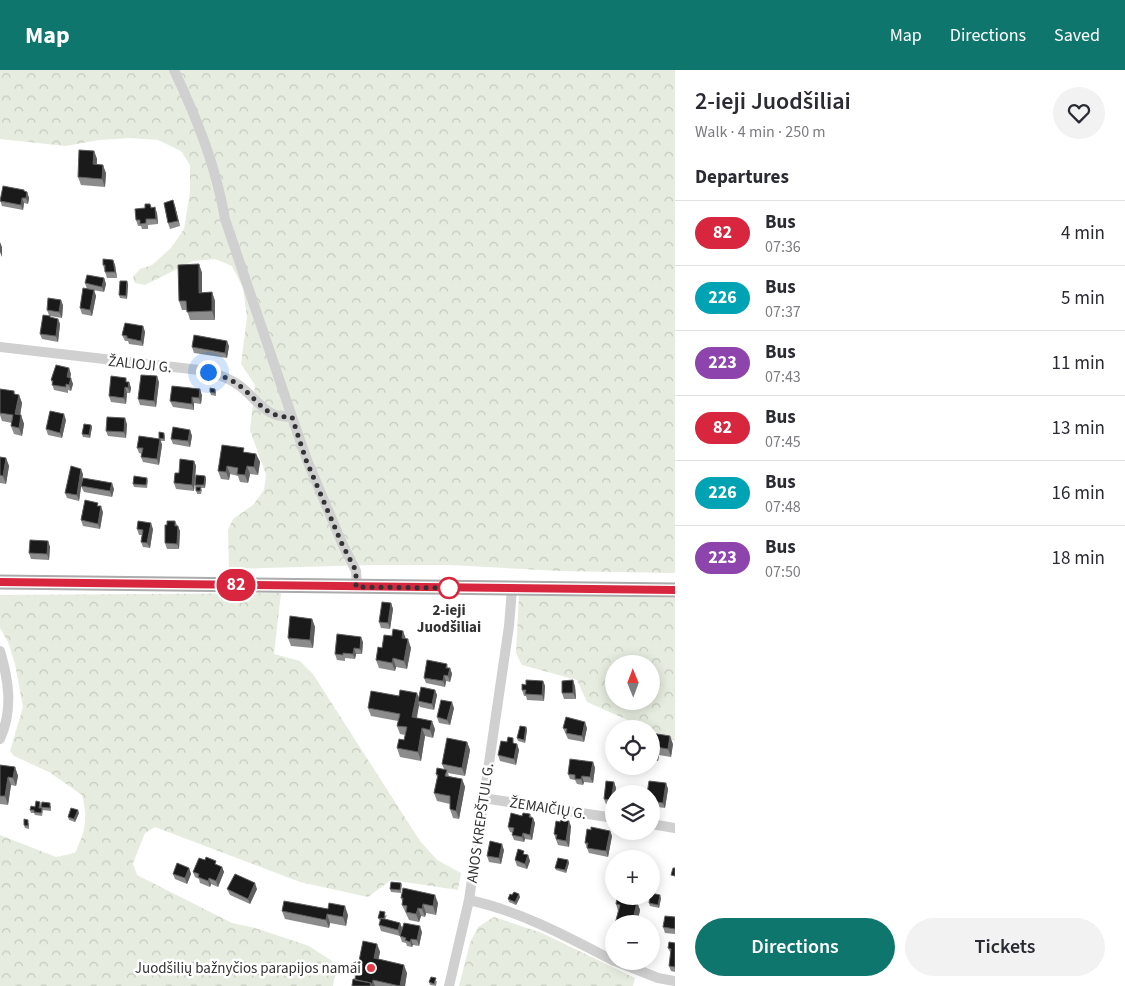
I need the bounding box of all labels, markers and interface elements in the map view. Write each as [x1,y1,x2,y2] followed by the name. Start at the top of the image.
[25,18,70,53] text: Map
[890,23,922,48] text: Map
[950,23,1026,48] text: Directions
[1054,23,1100,48] text: Saved
[695,84,851,119] text: 2-ieji Juodšiliai
[1053,87,1105,139] button: heart
[695,121,826,143] text: Walk · 4 min · 250 m
[695,164,789,191] text: Departures
[765,209,796,236] text: Bus
[713,220,732,245] text: 82
[1061,220,1105,247] text: 4 min
[765,236,801,258] text: 07:36
[765,274,796,301] text: Bus
[708,285,737,310] text: 226
[1061,285,1105,312] text: 5 min
[765,301,801,323] text: 07:37
[765,339,796,366] text: Bus
[708,350,737,375] text: 223
[1051,350,1105,377] text: 11 min
[107,351,173,378] street label: ŽALIOJI G.
[196,360,221,385] your location
[765,366,801,388] text: 07:43
[765,404,796,431] text: Bus
[713,415,732,440] text: 82
[1051,415,1105,442] text: 13 min
[765,431,801,453] text: 07:45
[765,469,796,496] text: Bus
[708,480,737,505] text: 226
[1051,480,1105,507] text: 16 min
[765,496,801,518] text: 07:48
[765,534,796,561] text: Bus
[708,545,737,570] text: 223
[1051,545,1105,572] text: 18 min
[765,561,801,583] text: 07:50
[214,569,258,601] line badge: 82
[226,572,246,597] text: 82
[438,577,460,599] marker: 2-ieji Juodšiliai
[417,600,481,638] place label: 2-ieji Juodšiliai
[605,655,660,710] north arrow
[605,655,660,970] map controls
[605,720,660,775] button: locate
[462,762,499,884] street label: ANOS KREPŠTUL G.
[605,785,660,840] button: layers
[508,792,588,825] street label: ŽEMAIČIŲ G.
[605,850,660,905] button: +
[605,915,660,970] button: −
[695,918,895,976] button: Directions
[905,918,1105,976] button: Tickets
[135,958,361,979] place label: Juodšilių bažnyčios parapijos namai
[365,962,377,974] marker: Juodšilių bažnyčios parapijos namai

